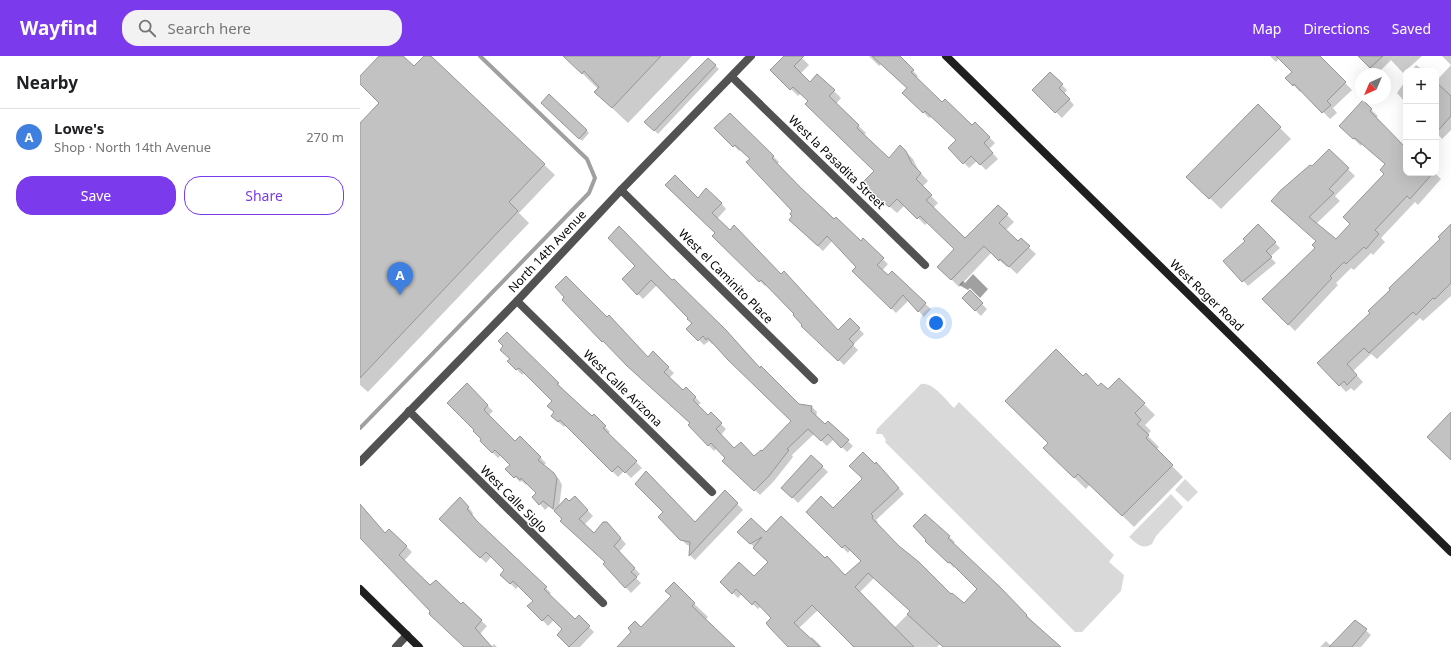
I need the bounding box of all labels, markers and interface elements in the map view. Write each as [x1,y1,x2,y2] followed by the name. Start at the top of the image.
[122,10,402,46] search box
[20,15,98,41] text: Wayfind
[136,17,158,39] icon: search
[168,18,251,38] text: Search here
[1252,19,1281,38] text: Map
[1303,19,1370,38] text: Directions
[1392,19,1431,38] text: Saved
[1355,68,1391,104] north arrow
[1403,68,1439,176] map controls
[1403,68,1439,104] button: +
[16,71,78,94] text: Nearby
[1403,104,1439,140] button: −
[785,111,890,213] street label: West la Pasadita Street
[54,118,104,138] text: Lowe's
[25,128,34,146] text: A
[306,128,344,146] text: 270 m
[54,138,211,156] text: Shop · North 14th Avenue
[1403,140,1439,176] button: locate
[16,176,176,215] button: Save
[184,176,344,215] button: Share
[504,206,590,296] street label: North 14th Avenue
[675,225,777,327] street label: West el Caminito Place
[1166,255,1248,335] street label: West Roger Road
[387,262,413,295] pin: A
[926,313,946,333] your location
[580,346,666,430] street label: West Calle Arizona
[477,462,551,536] street label: West Calle Siglo

